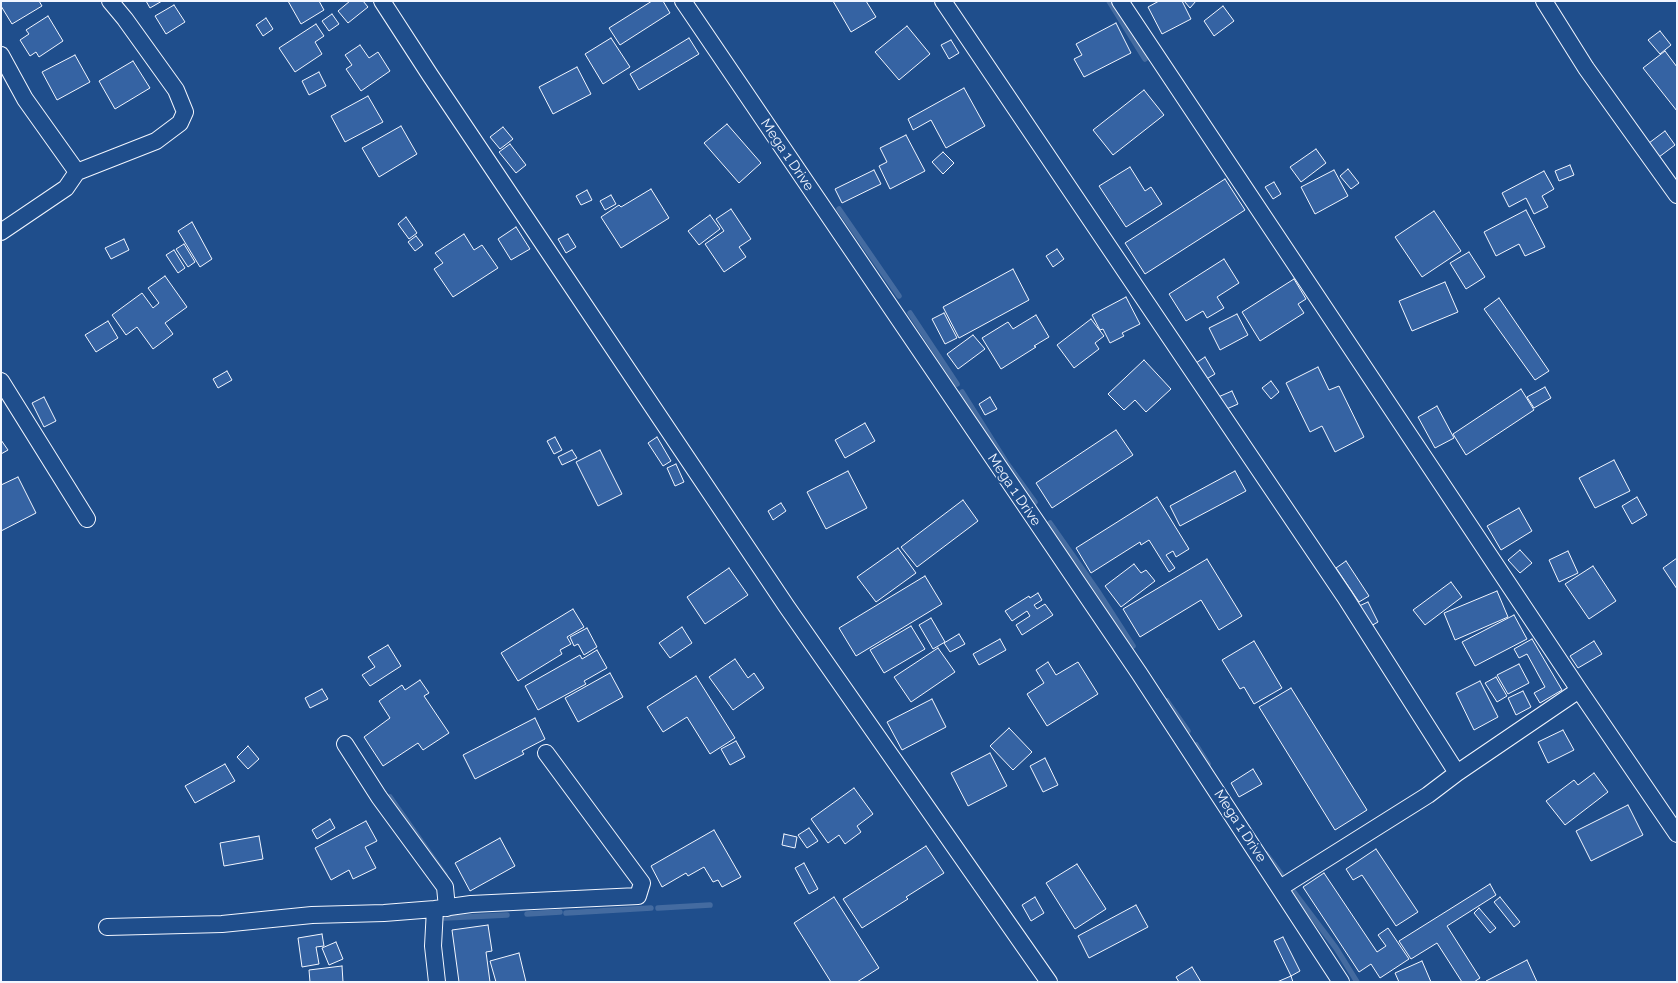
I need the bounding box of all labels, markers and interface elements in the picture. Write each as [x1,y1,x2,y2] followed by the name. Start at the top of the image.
[757,116,817,194] street label: Mega 1 Drive
[984,451,1044,529] street label: Mega 1 Drive
[1210,787,1270,865] street label: Mega 1 Drive

